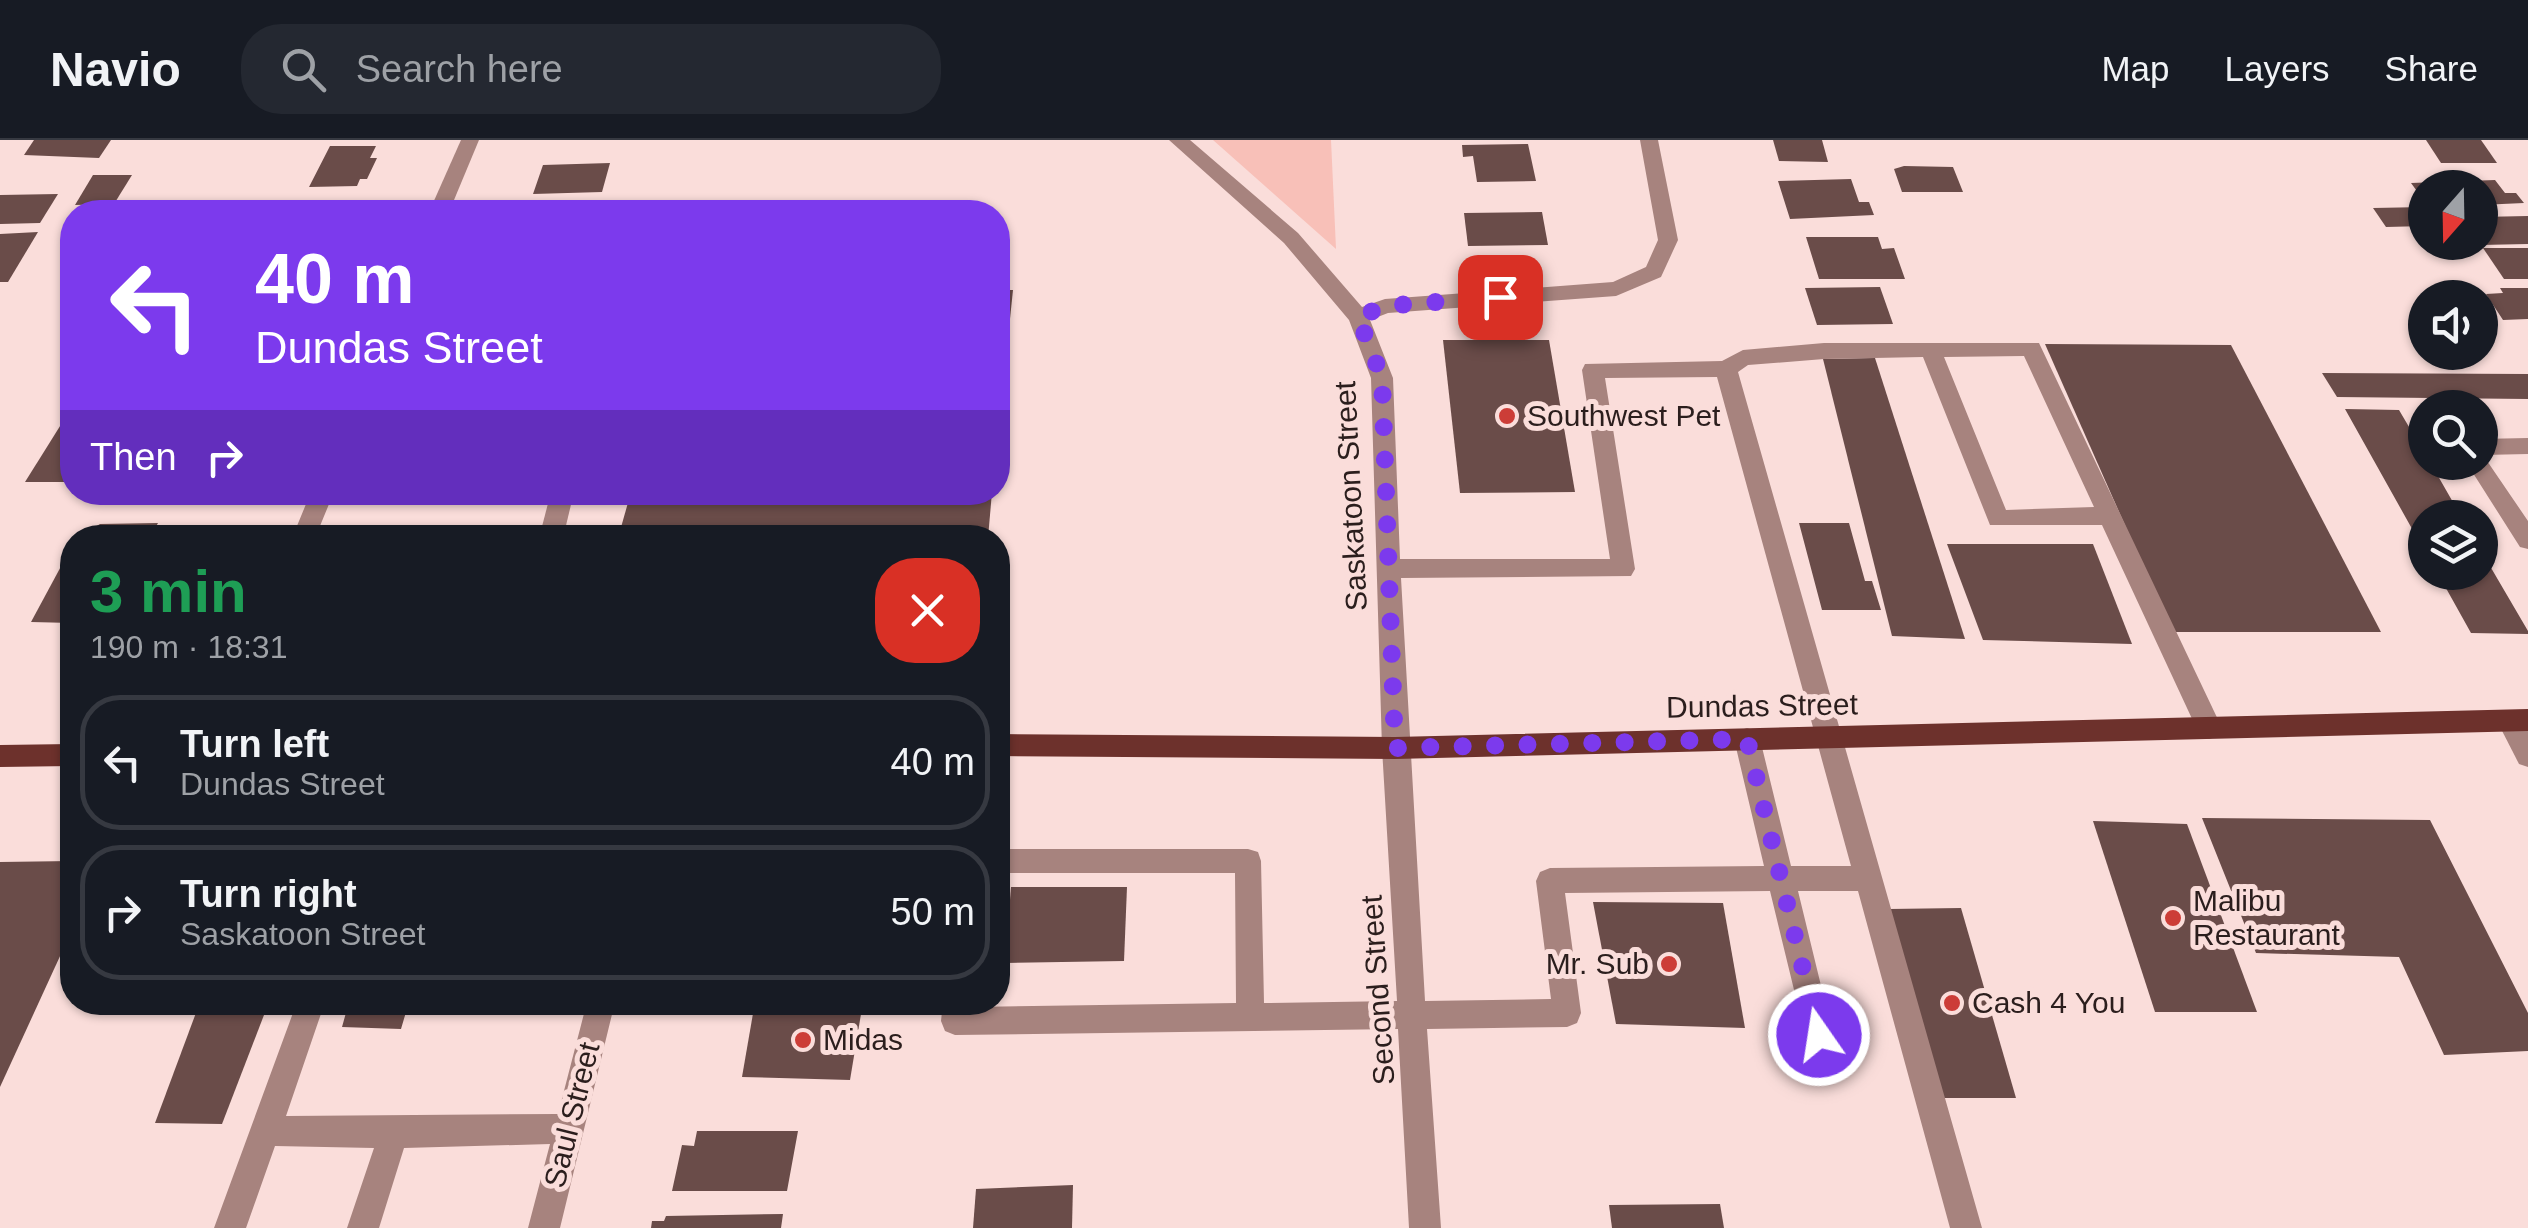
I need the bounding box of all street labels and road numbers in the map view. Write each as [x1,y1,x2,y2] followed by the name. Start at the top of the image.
[1328,380,1373,612] street label: Saskatoon Street
[1666,687,1859,724] street label: Dundas Street
[1354,893,1401,1086] street label: Second Street
[538,1038,606,1191] street label: Saul Street

